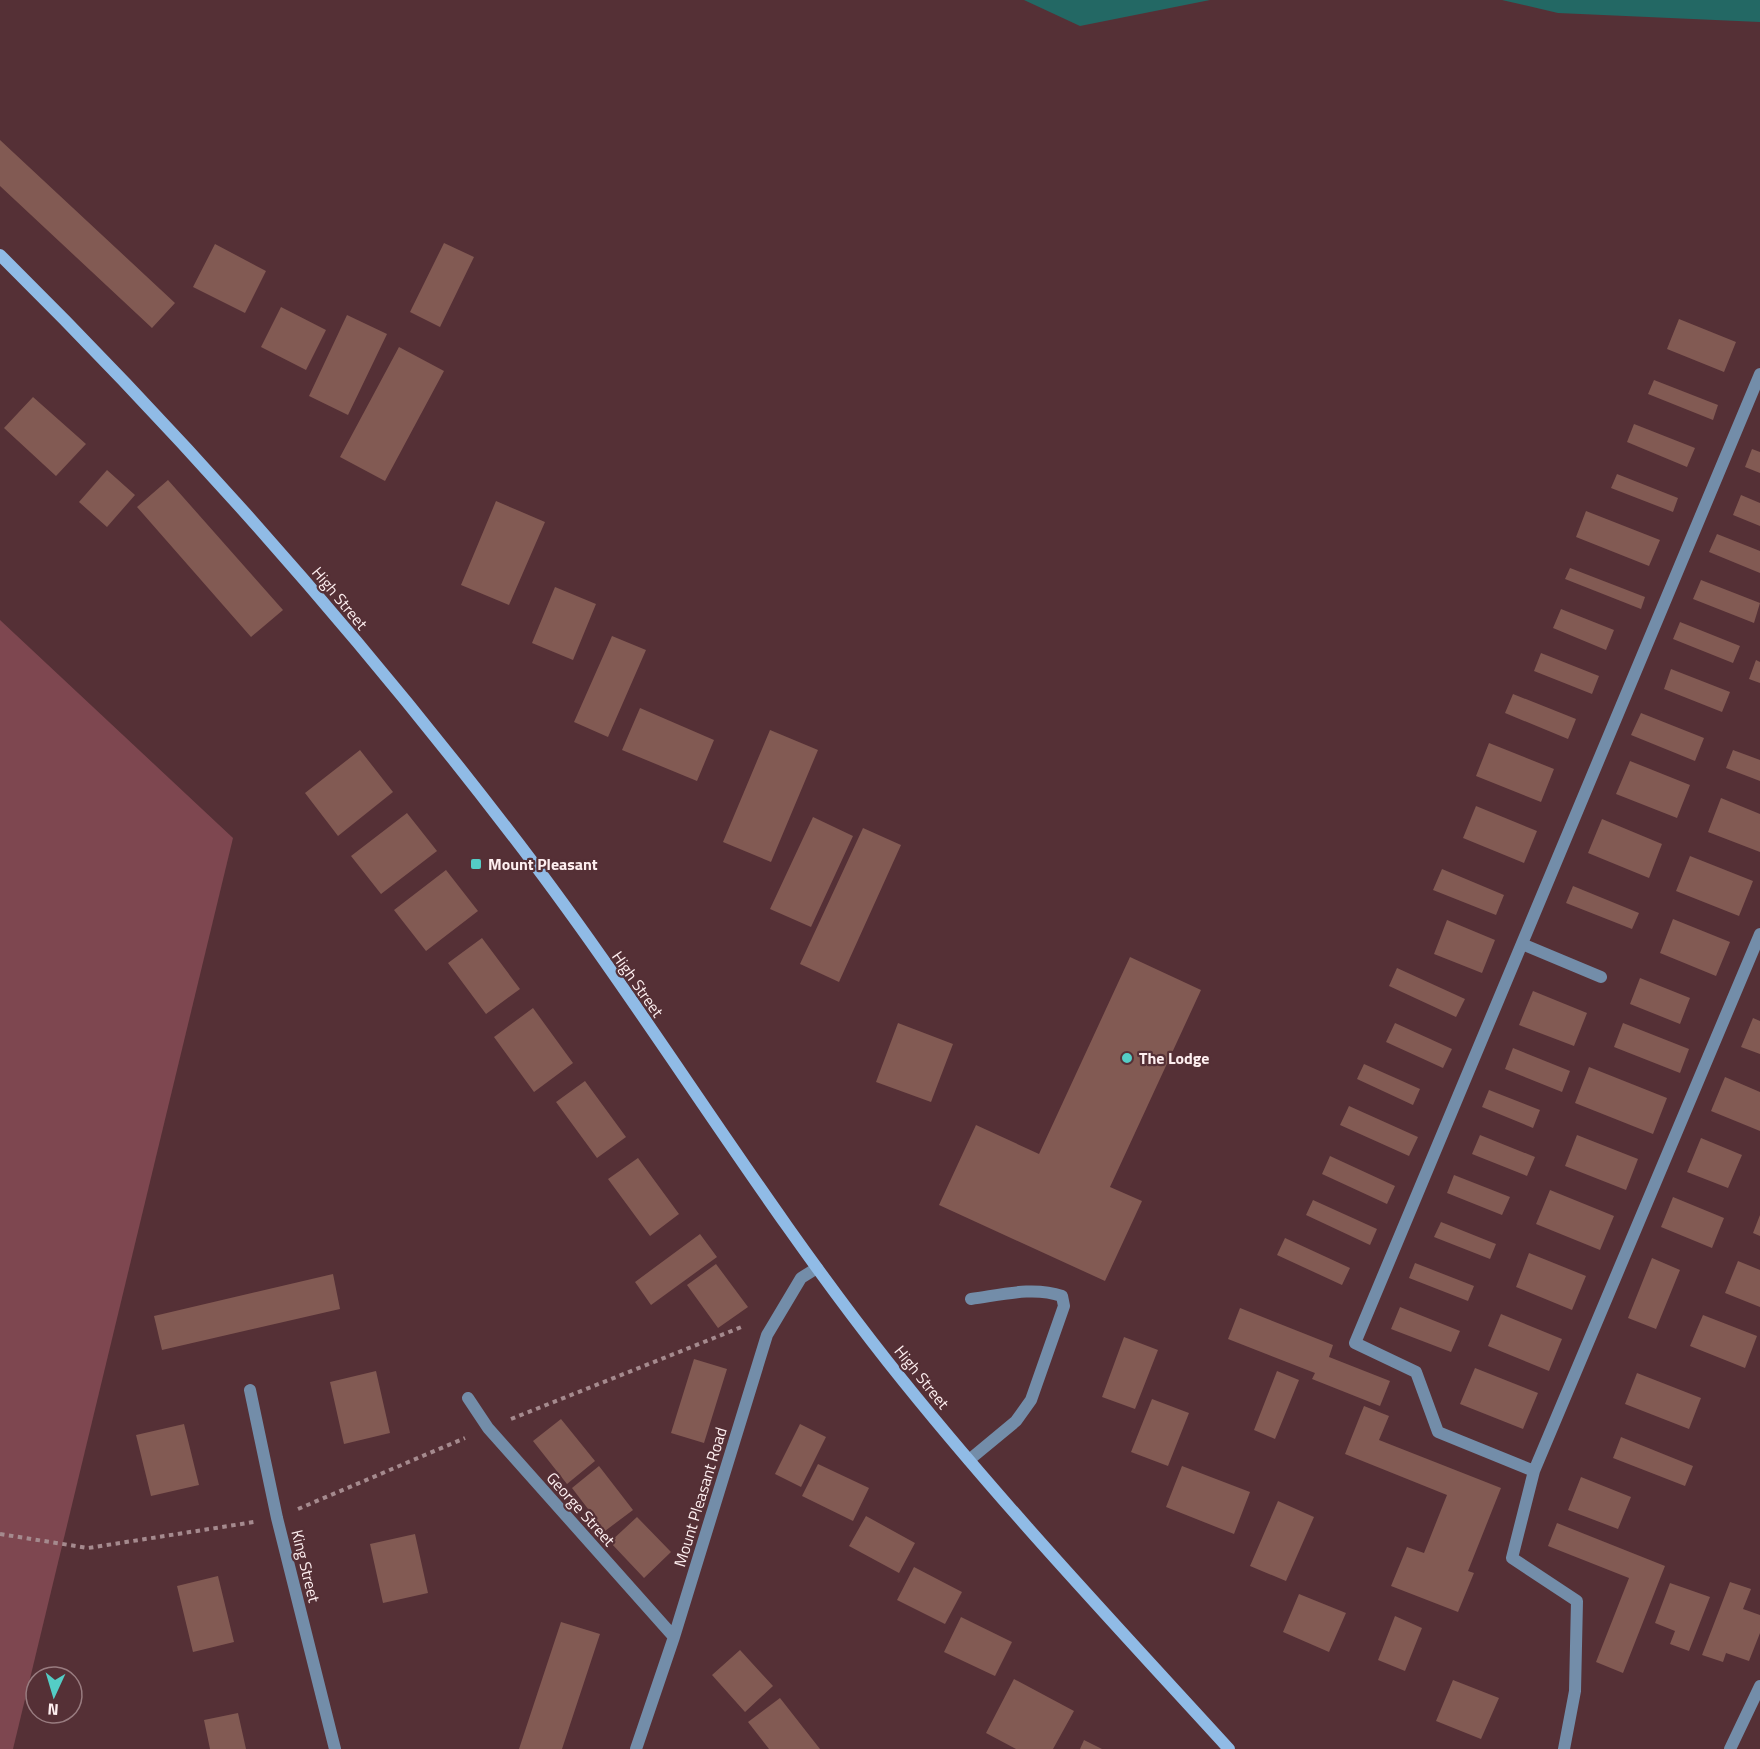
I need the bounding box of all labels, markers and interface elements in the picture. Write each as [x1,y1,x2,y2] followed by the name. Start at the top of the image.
[306,561,374,635] street label: High Street
[488,852,598,876] place label: Mount Pleasant
[469,857,483,871] marker: Mount Pleasant
[606,946,670,1022] street label: High Street
[1139,1046,1210,1070] place label: The Lodge
[1120,1051,1134,1065] marker: The Lodge
[889,1340,955,1414] street label: High Street
[667,1424,733,1570] street label: Mount Pleasant Road
[541,1466,621,1552] street label: George Street
[285,1527,327,1605] street label: King Street
[24,1665,84,1725] north arrow
[47,1698,59,1722] text: N

